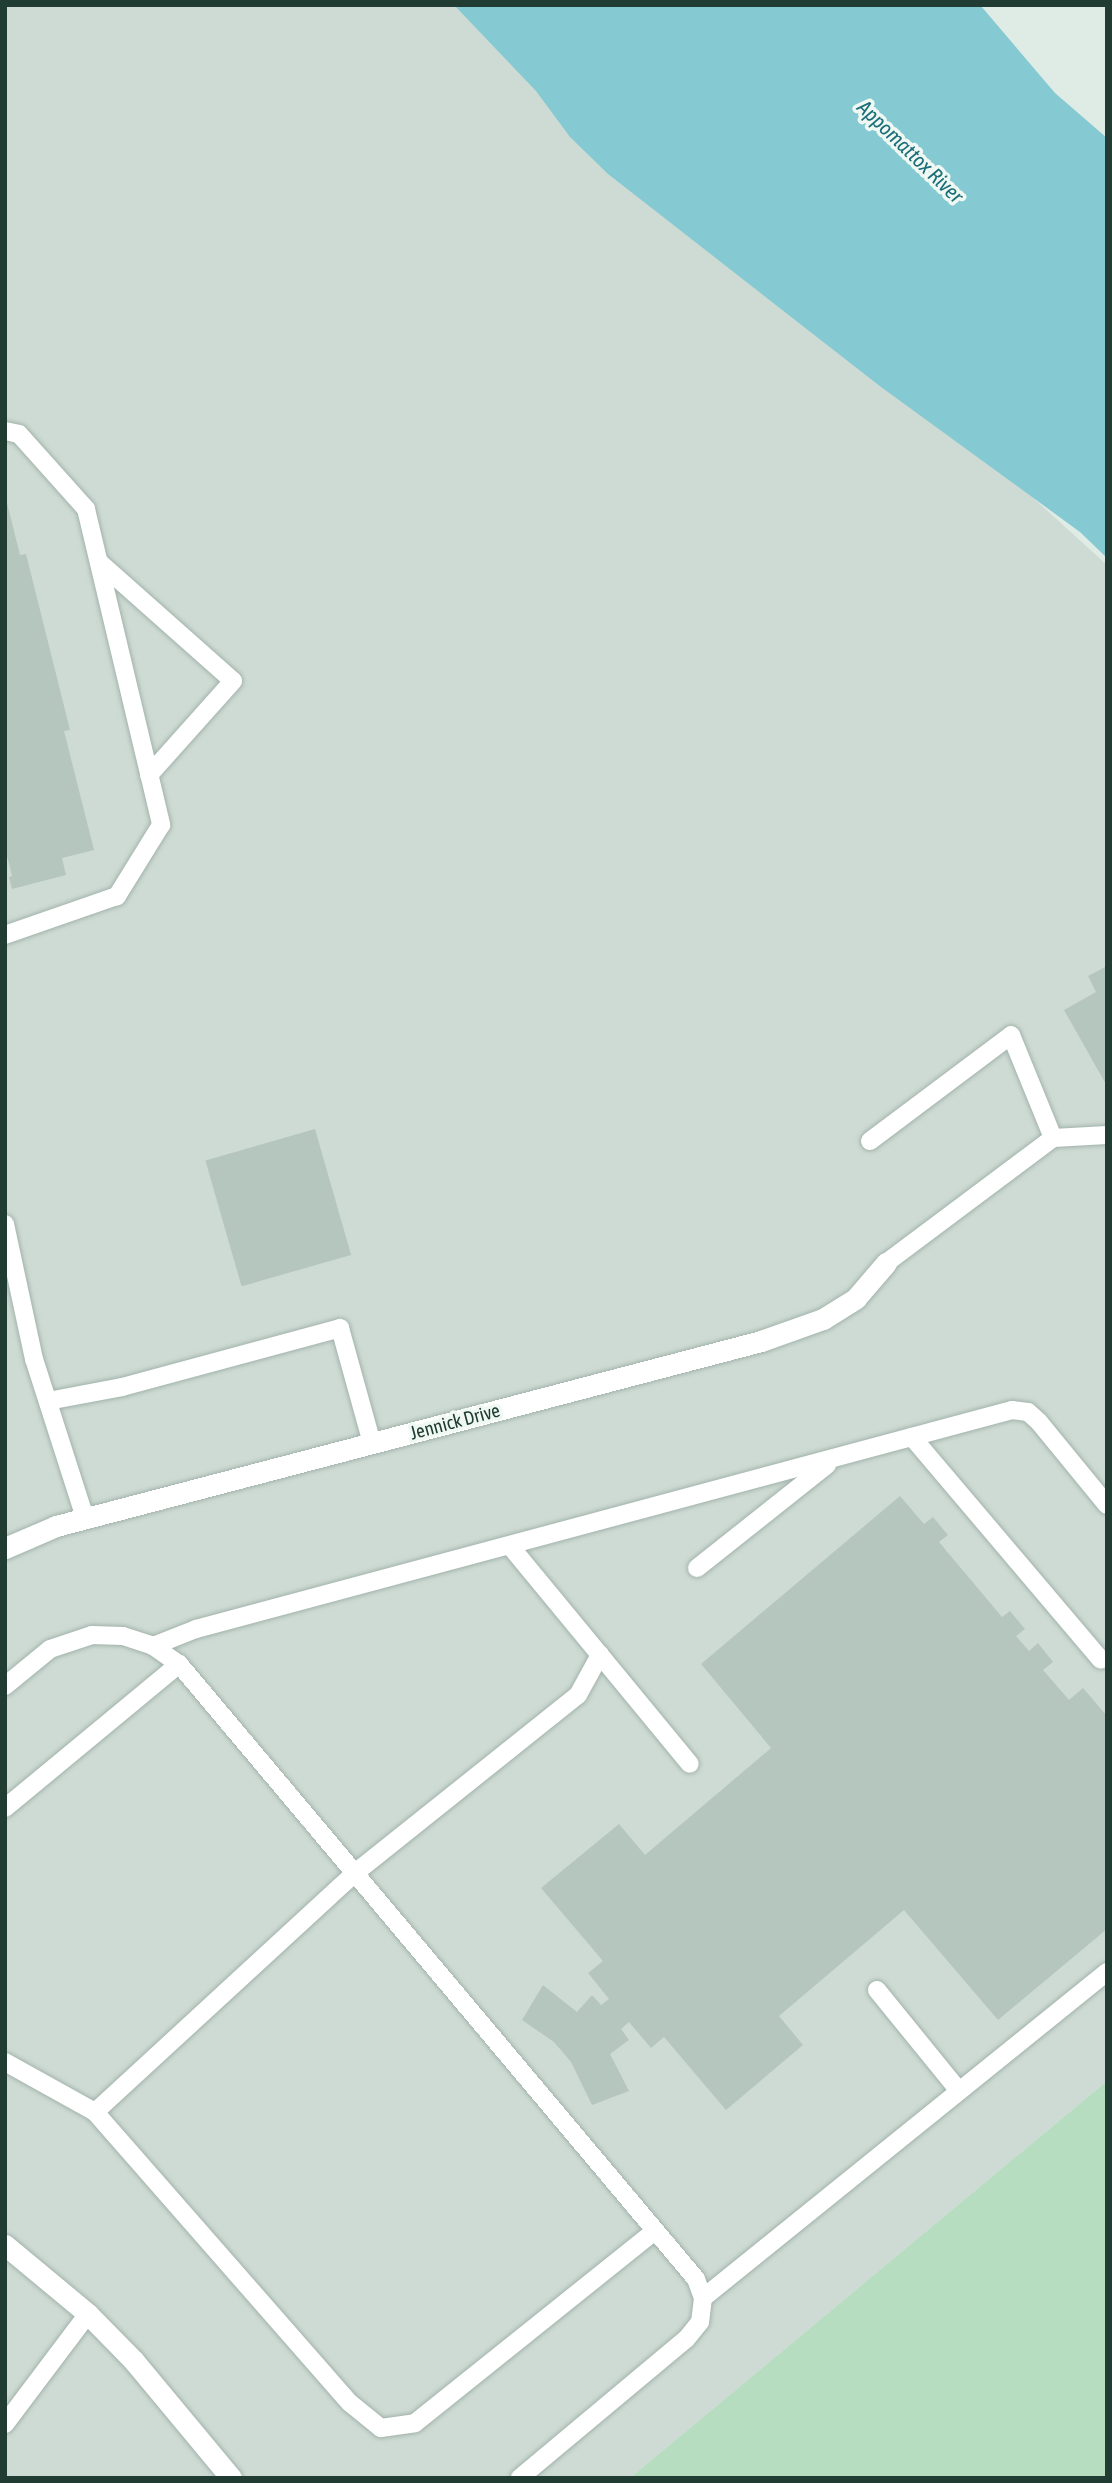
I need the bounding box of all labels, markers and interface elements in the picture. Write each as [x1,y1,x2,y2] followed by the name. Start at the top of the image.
[853,94,969,208] water label: Appomattox River
[407,1399,503,1445] street label: Jennick Drive

